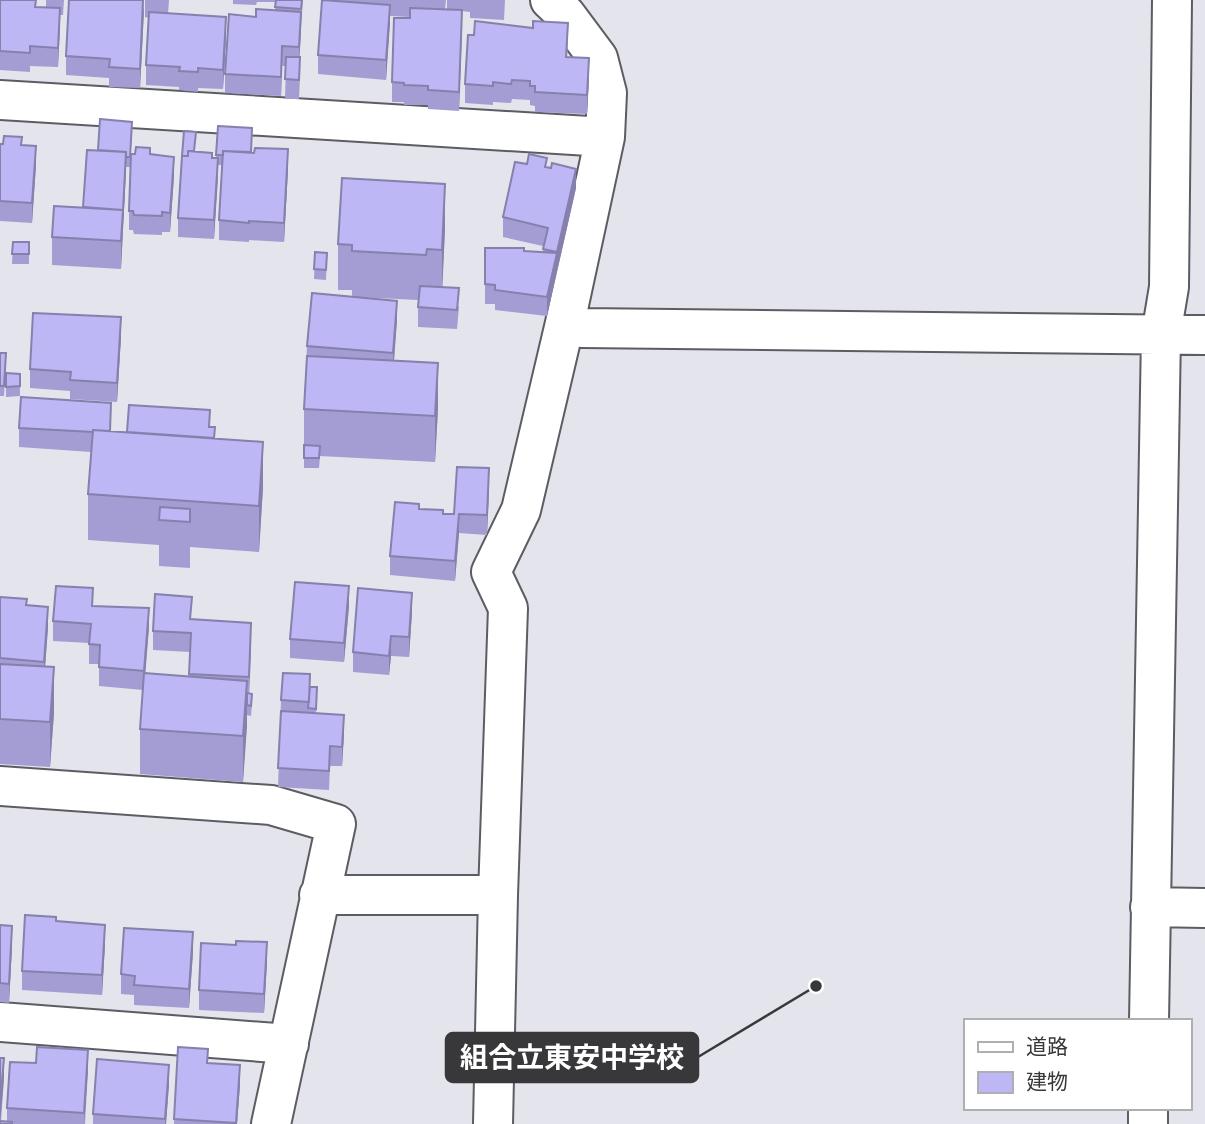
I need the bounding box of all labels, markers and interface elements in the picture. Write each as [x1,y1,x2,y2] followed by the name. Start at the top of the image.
[964,1019,1191,1110] legend
[446,1033,698,1082] callout: 組合立東安中学校
[1026,1033,1068,1060] text: 道路
[460,1039,684,1075] text: 組合立東安中学校
[1026,1068,1068,1095] text: 建物

